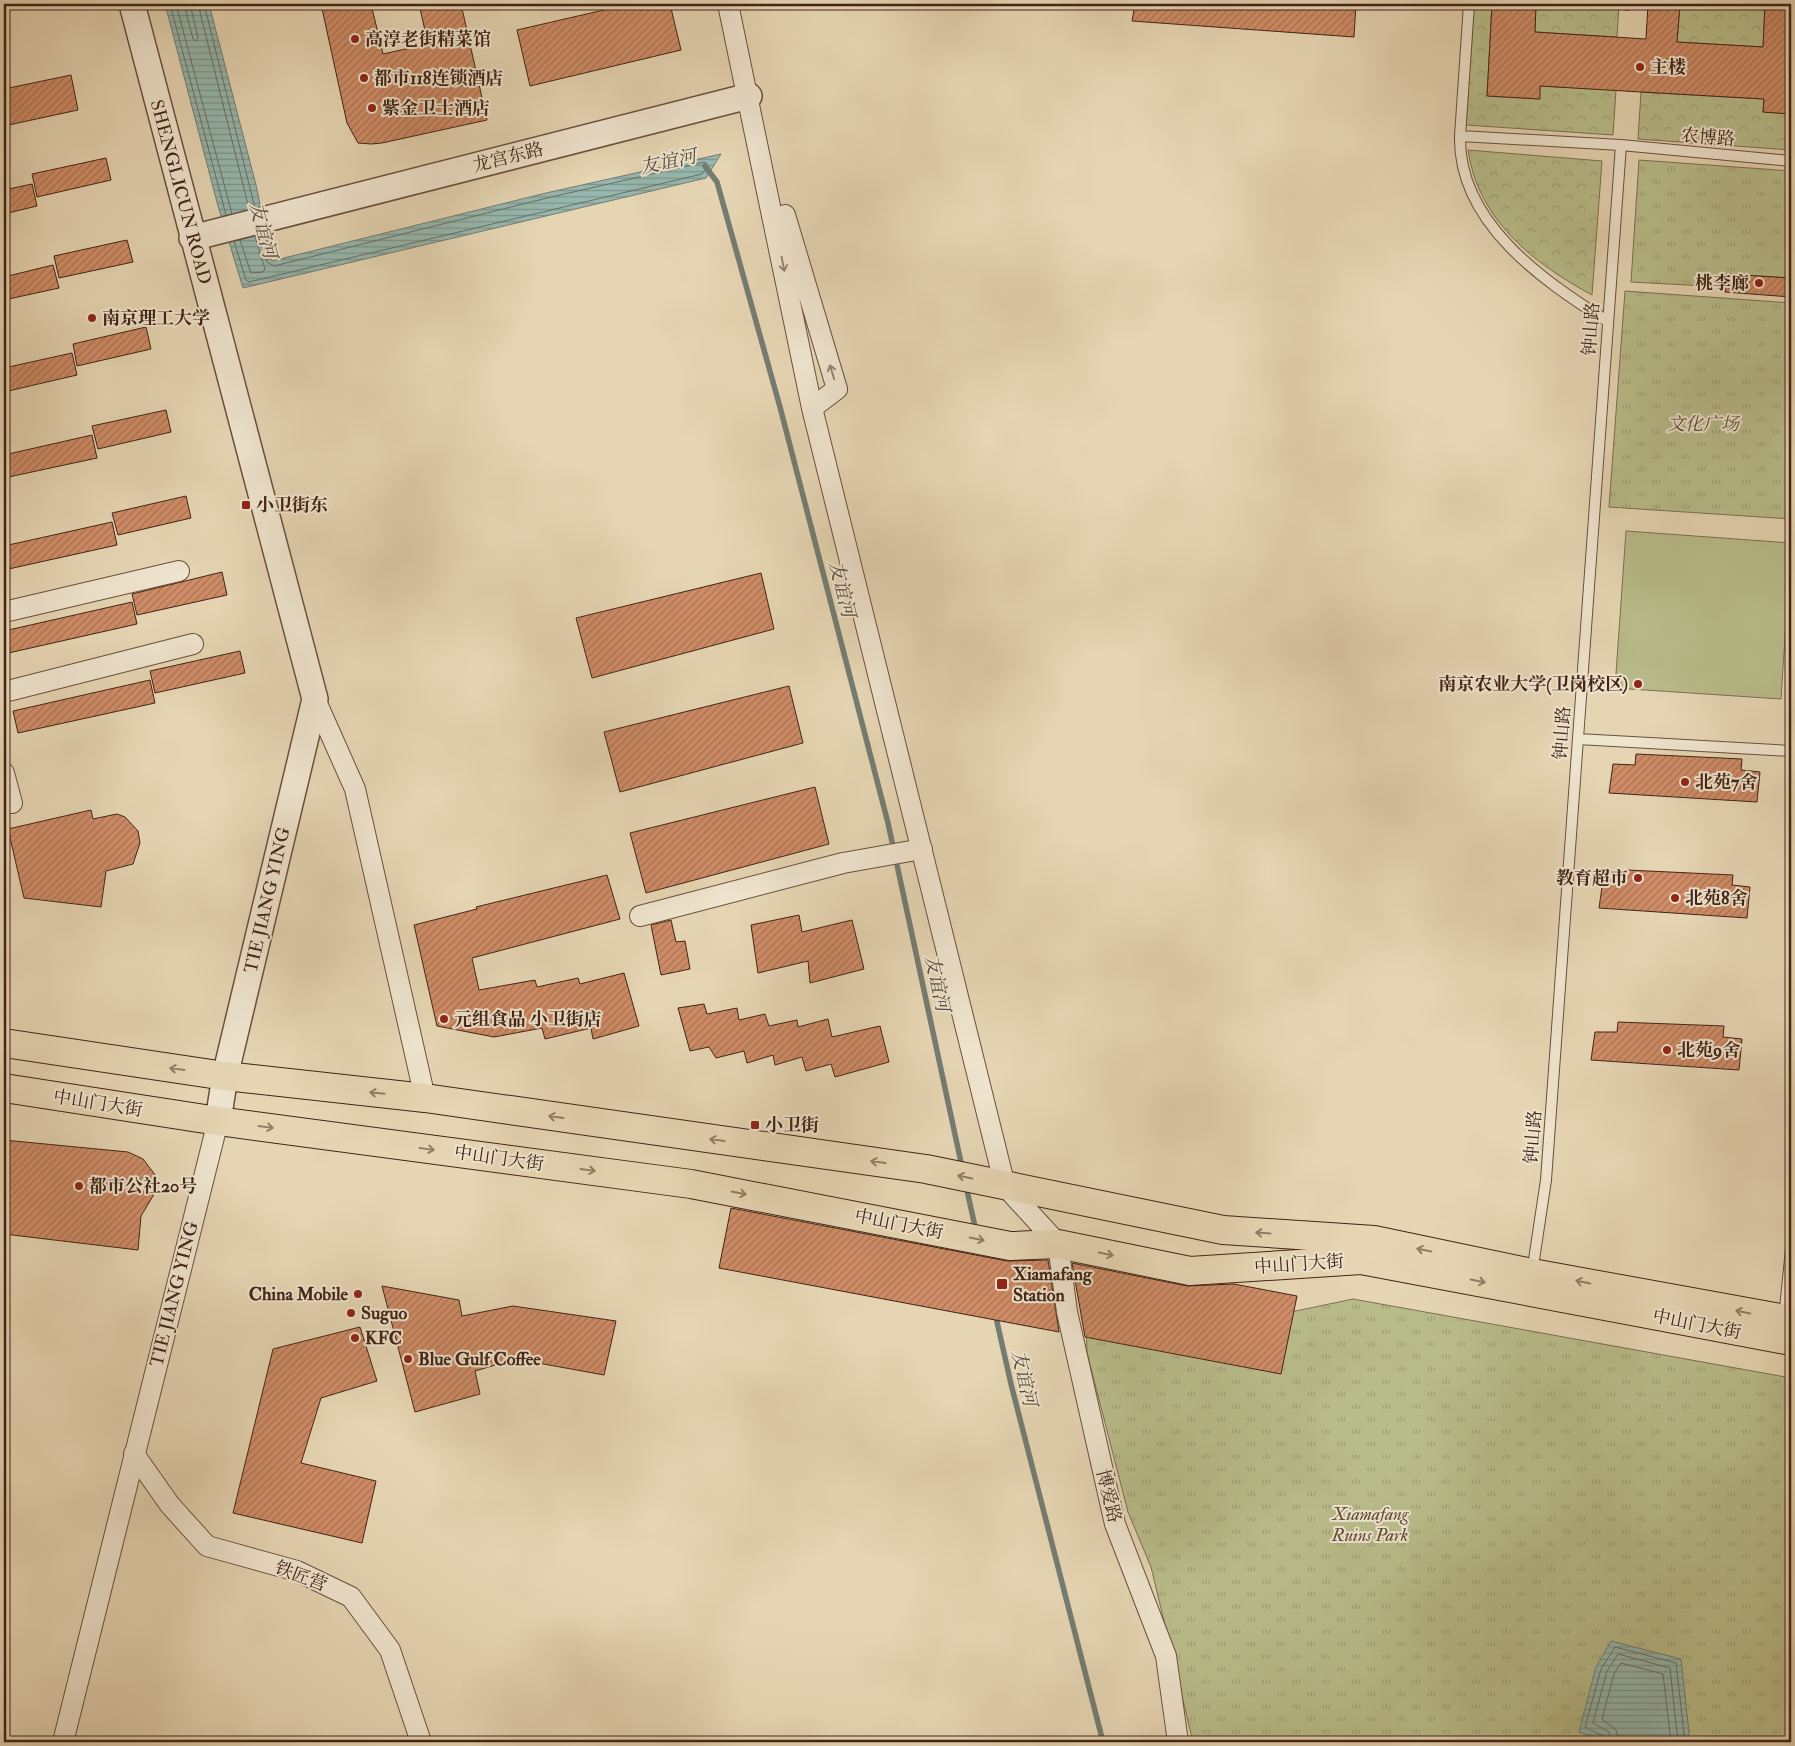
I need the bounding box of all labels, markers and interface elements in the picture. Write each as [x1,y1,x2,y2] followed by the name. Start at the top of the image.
[365,28,491,51] place label: 高淳老街精菜馆
[349,33,361,45] marker: 高淳老街精菜馆
[1650,56,1686,79] place label: 主楼
[1634,61,1646,73] marker: 主楼
[374,67,503,90] place label: 都市118连锁酒店
[358,72,370,84] marker: 都市118连锁酒店
[145,97,216,287] street label: SHENGLICUN ROAD
[382,97,490,120] place label: 紫金卫士酒店
[366,102,378,114] marker: 紫金卫士酒店
[1680,124,1736,151] street label: 农博路
[470,138,546,177] street label: 龙宫东路
[638,144,702,180] water label: 友谊河
[244,200,283,264] water label: 友谊河
[779,256,788,272] one-way arrow
[1695,272,1749,295] place label: 桃李廊
[1753,277,1765,289] marker: 桃李廊
[1578,301,1605,357] street label: 钟山路
[102,307,210,330] place label: 南京理工大学
[86,312,98,324] marker: 南京理工大学
[826,365,836,381] one-way arrow
[1667,413,1741,436] park label: 文化广场
[256,494,328,517] place label: 小卫街东
[240,499,252,511] marker: 小卫街东
[823,559,861,623] water label: 友谊河
[1438,673,1628,696] place label: 南京农业大学(卫岗校区)
[1632,678,1644,690] marker: 南京农业大学(卫岗校区)
[1549,705,1576,761] street label: 钟山路
[1695,771,1757,794] place label: 北苑7舍
[1679,776,1691,788] marker: 北苑7舍
[240,825,295,975] street label: TIE JIANG YING
[1556,867,1628,890] place label: 教育超市
[1632,872,1644,884] marker: 教育超市
[1685,887,1747,910] place label: 北苑8舍
[1669,892,1681,904] marker: 北苑8舍
[919,953,955,1017] water label: 友谊河
[454,1008,602,1031] place label: 元组食品 小卫街店
[438,1013,450,1025] marker: 元组食品 小卫街店
[1677,1039,1740,1062] place label: 北苑9舍
[1661,1044,1673,1056] marker: 北苑9舍
[169,1064,185,1074] one-way arrow
[52,1085,144,1122] street label: 中山门大街
[369,1088,385,1098] one-way arrow
[1520,1109,1547,1165] street label: 钟山路
[548,1111,564,1121] one-way arrow
[765,1114,819,1137] place label: 小卫街
[749,1119,761,1131] marker: 小卫街
[258,1122,274,1132] one-way arrow
[709,1134,725,1144] one-way arrow
[453,1141,545,1176] street label: 中山门大街
[419,1144,435,1154] one-way arrow
[870,1157,886,1167] one-way arrow
[580,1165,596,1175] one-way arrow
[958,1172,974,1181] one-way arrow
[89,1175,197,1198] place label: 都市公社20号
[73,1180,85,1192] marker: 都市公社20号
[730,1189,746,1198] one-way arrow
[853,1205,945,1244] street label: 中山门大街
[145,1219,204,1369] street label: TIE JIANG YING
[1255,1228,1271,1237] one-way arrow
[969,1235,985,1244] one-way arrow
[1417,1245,1433,1255] one-way arrow
[1098,1250,1114,1259] one-way arrow
[1253,1250,1345,1279] street label: 中山门大街
[1013,1263,1093,1307] place label: Xiamafang Station
[995,1277,1009,1291] marker: Xiamafang Station
[1469,1277,1485,1287] one-way arrow
[1576,1277,1592,1286] one-way arrow
[249,1283,348,1306] place label: China Mobile
[352,1288,364,1300] marker: China Mobile
[361,1302,408,1325] place label: Suguo
[1651,1305,1743,1344] street label: 中山门大街
[1736,1306,1752,1316] one-way arrow
[345,1307,357,1319] marker: Suguo
[365,1327,402,1350] place label: KFC
[349,1332,361,1344] marker: KFC
[418,1348,541,1371] place label: Blue Gulf Coffee
[1006,1348,1043,1412] water label: 友谊河
[402,1353,414,1365] marker: Blue Gulf Coffee
[1091,1467,1126,1525] street label: 博爱路
[1330,1503,1410,1547] park label: Xiamafang Ruins Park
[271,1556,330,1597] street label: 铁匠营

